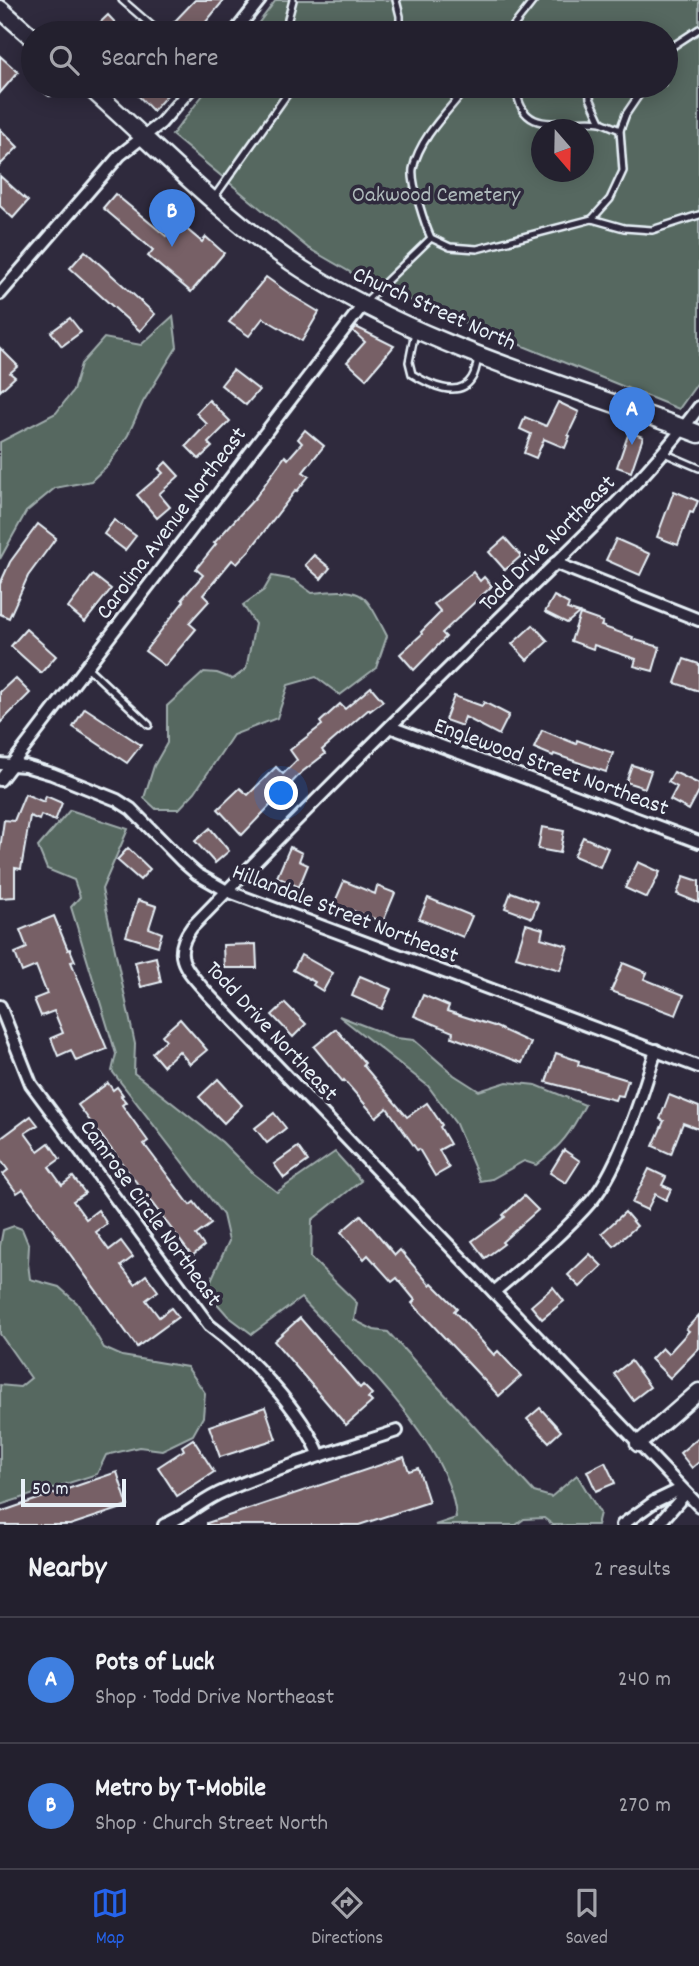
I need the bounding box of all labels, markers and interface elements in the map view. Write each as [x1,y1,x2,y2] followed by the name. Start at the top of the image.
[21,21,678,98] search box
[45,41,83,79] icon: search
[101,41,219,78] text: Search here
[531,119,594,182] north arrow
[352,180,521,213] park label: Oakwood Cemetery
[149,189,195,247] pin: B
[347,259,521,361] street label: Church Street North
[609,387,655,445] pin: A
[89,421,256,627] street label: Carolina Avenue Northeast
[472,468,624,620] street label: Todd Drive Northeast
[429,710,673,826] street label: Englewood Street Northeast
[264,776,298,810] your location
[227,857,463,974] street label: Hillandale Street Northeast
[196,955,345,1110] street label: Todd Drive Northeast
[70,1114,228,1314] street label: Camrose Circle Northeast
[21,1476,126,1508] scale bar
[32,1477,69,1504] text: 50 m
[28,1549,106,1592] text: Nearby
[594,1554,671,1587] text: 2 results
[95,1645,215,1682] text: Pots of Luck
[45,1664,57,1697] text: A
[618,1664,671,1697] text: 240 m
[95,1682,334,1715] text: Shop · Todd Drive Northeast
[95,1771,266,1808] text: Metro by T-Mobile
[46,1790,56,1823] text: B
[619,1790,671,1823] text: 270 m
[95,1808,328,1841] text: Shop · Church Street North
[91,1884,129,1953] tab: Map
[311,1884,383,1953] tab: Directions
[565,1884,608,1953] tab: Saved

